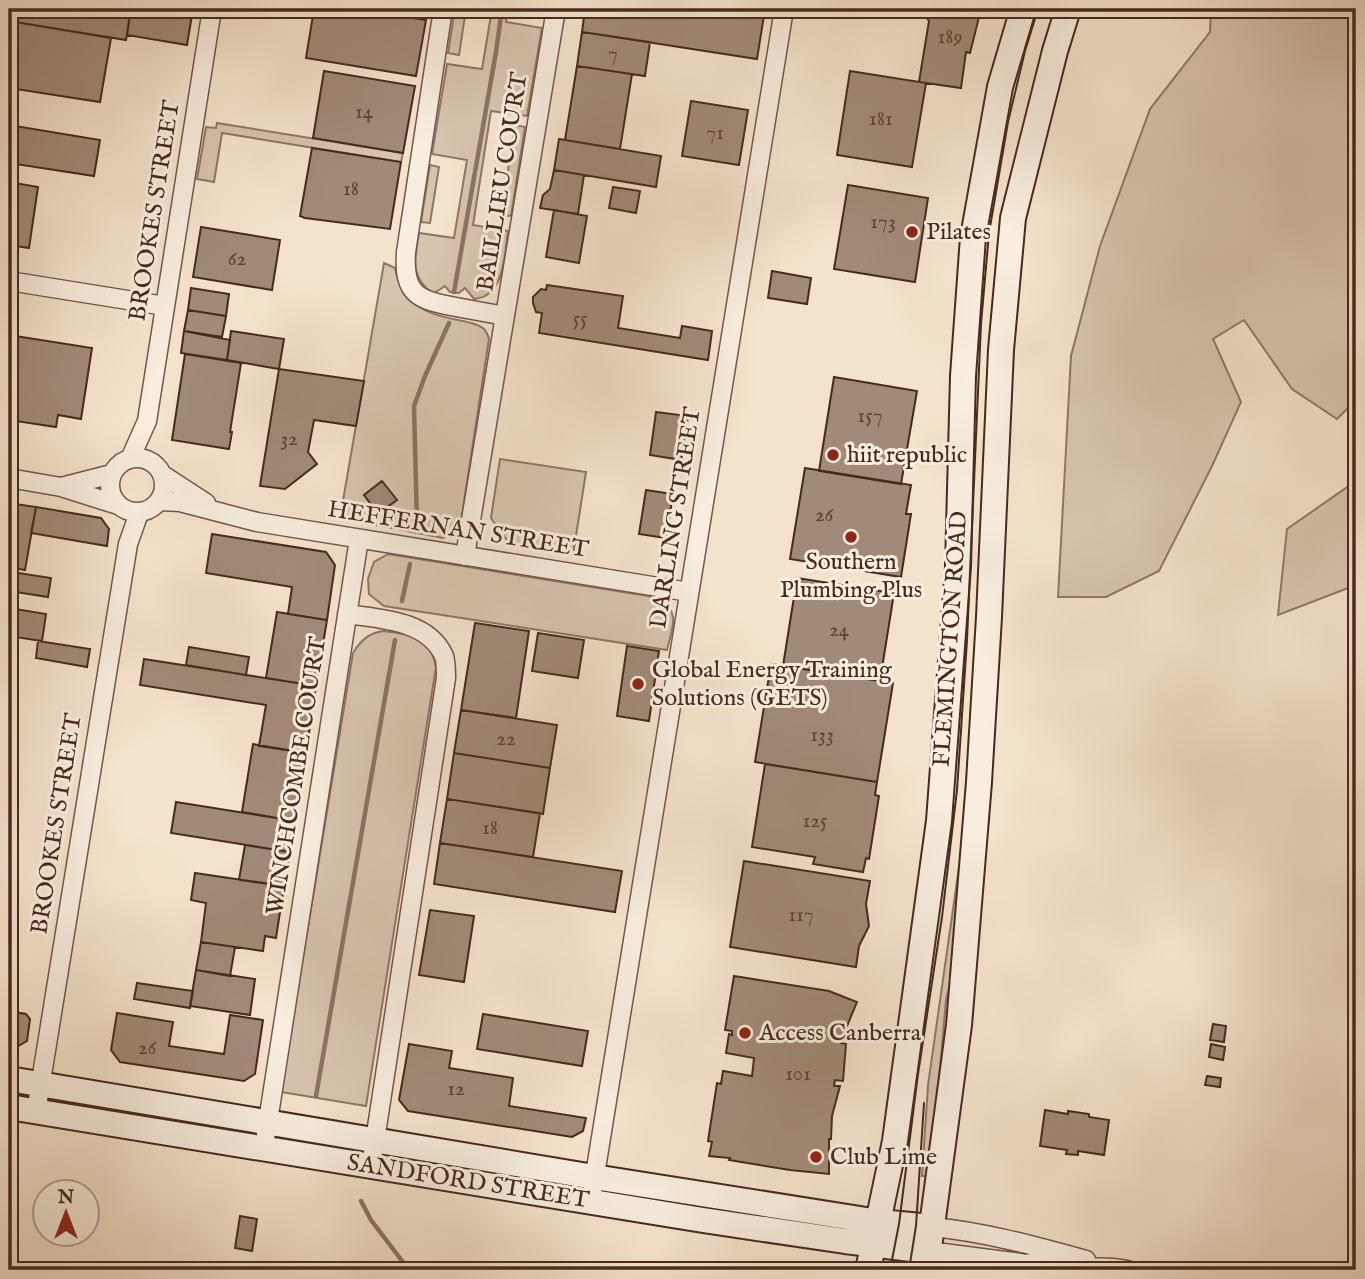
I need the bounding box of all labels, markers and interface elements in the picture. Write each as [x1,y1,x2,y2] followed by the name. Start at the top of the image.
[937,24,963,51] house number: 189
[608,41,618,68] house number: 7
[470,70,536,294] street label: BAILLIEU COURT
[122,98,188,324] street label: BROOKES STREET
[355,99,374,126] house number: 14
[869,106,893,133] house number: 181
[706,120,724,147] house number: 71
[343,176,359,203] house number: 18
[870,209,896,236] house number: 173
[926,217,991,248] place label: Pilates
[904,224,920,240] marker: Pilates
[228,246,247,273] house number: 62
[572,306,588,333] house number: 55
[857,403,883,430] house number: 157
[643,404,709,631] street label: DARLING STREET
[280,426,298,453] house number: 32
[847,440,967,471] place label: hiit republic
[825,447,841,463] marker: hiit republic
[325,494,591,566] street label: HEFFERNAN STREET
[815,502,834,529] house number: 26
[927,510,975,768] street label: FLEMINGTON ROAD
[843,529,859,545] marker: Southern Plumbing Plus
[780,547,922,606] place label: Southern Plumbing Plus
[829,617,850,644] house number: 24
[260,634,334,917] street label: WINCHCOMBE COURT
[652,655,893,714] place label: Global Energy Training Solutions (GETS)
[630,676,646,692] marker: Global Energy Training Solutions (GETS)
[24,711,90,937] street label: BROOKES STREET
[810,722,834,749] house number: 133
[496,726,516,753] house number: 22
[802,808,828,835] house number: 125
[482,815,498,842] house number: 18
[788,902,814,929] house number: 117
[758,1018,922,1049] place label: Access Canberra
[737,1025,753,1041] marker: Access Canberra
[138,1035,157,1062] house number: 26
[785,1061,811,1088] house number: 101
[447,1076,465,1103] house number: 12
[830,1142,937,1173] place label: Club Lime
[345,1148,592,1217] street label: SANDFORD STREET
[808,1149,824,1165] marker: Club Lime
[32,1178,102,1248] north arrow
[57,1186,75,1210] text: N

